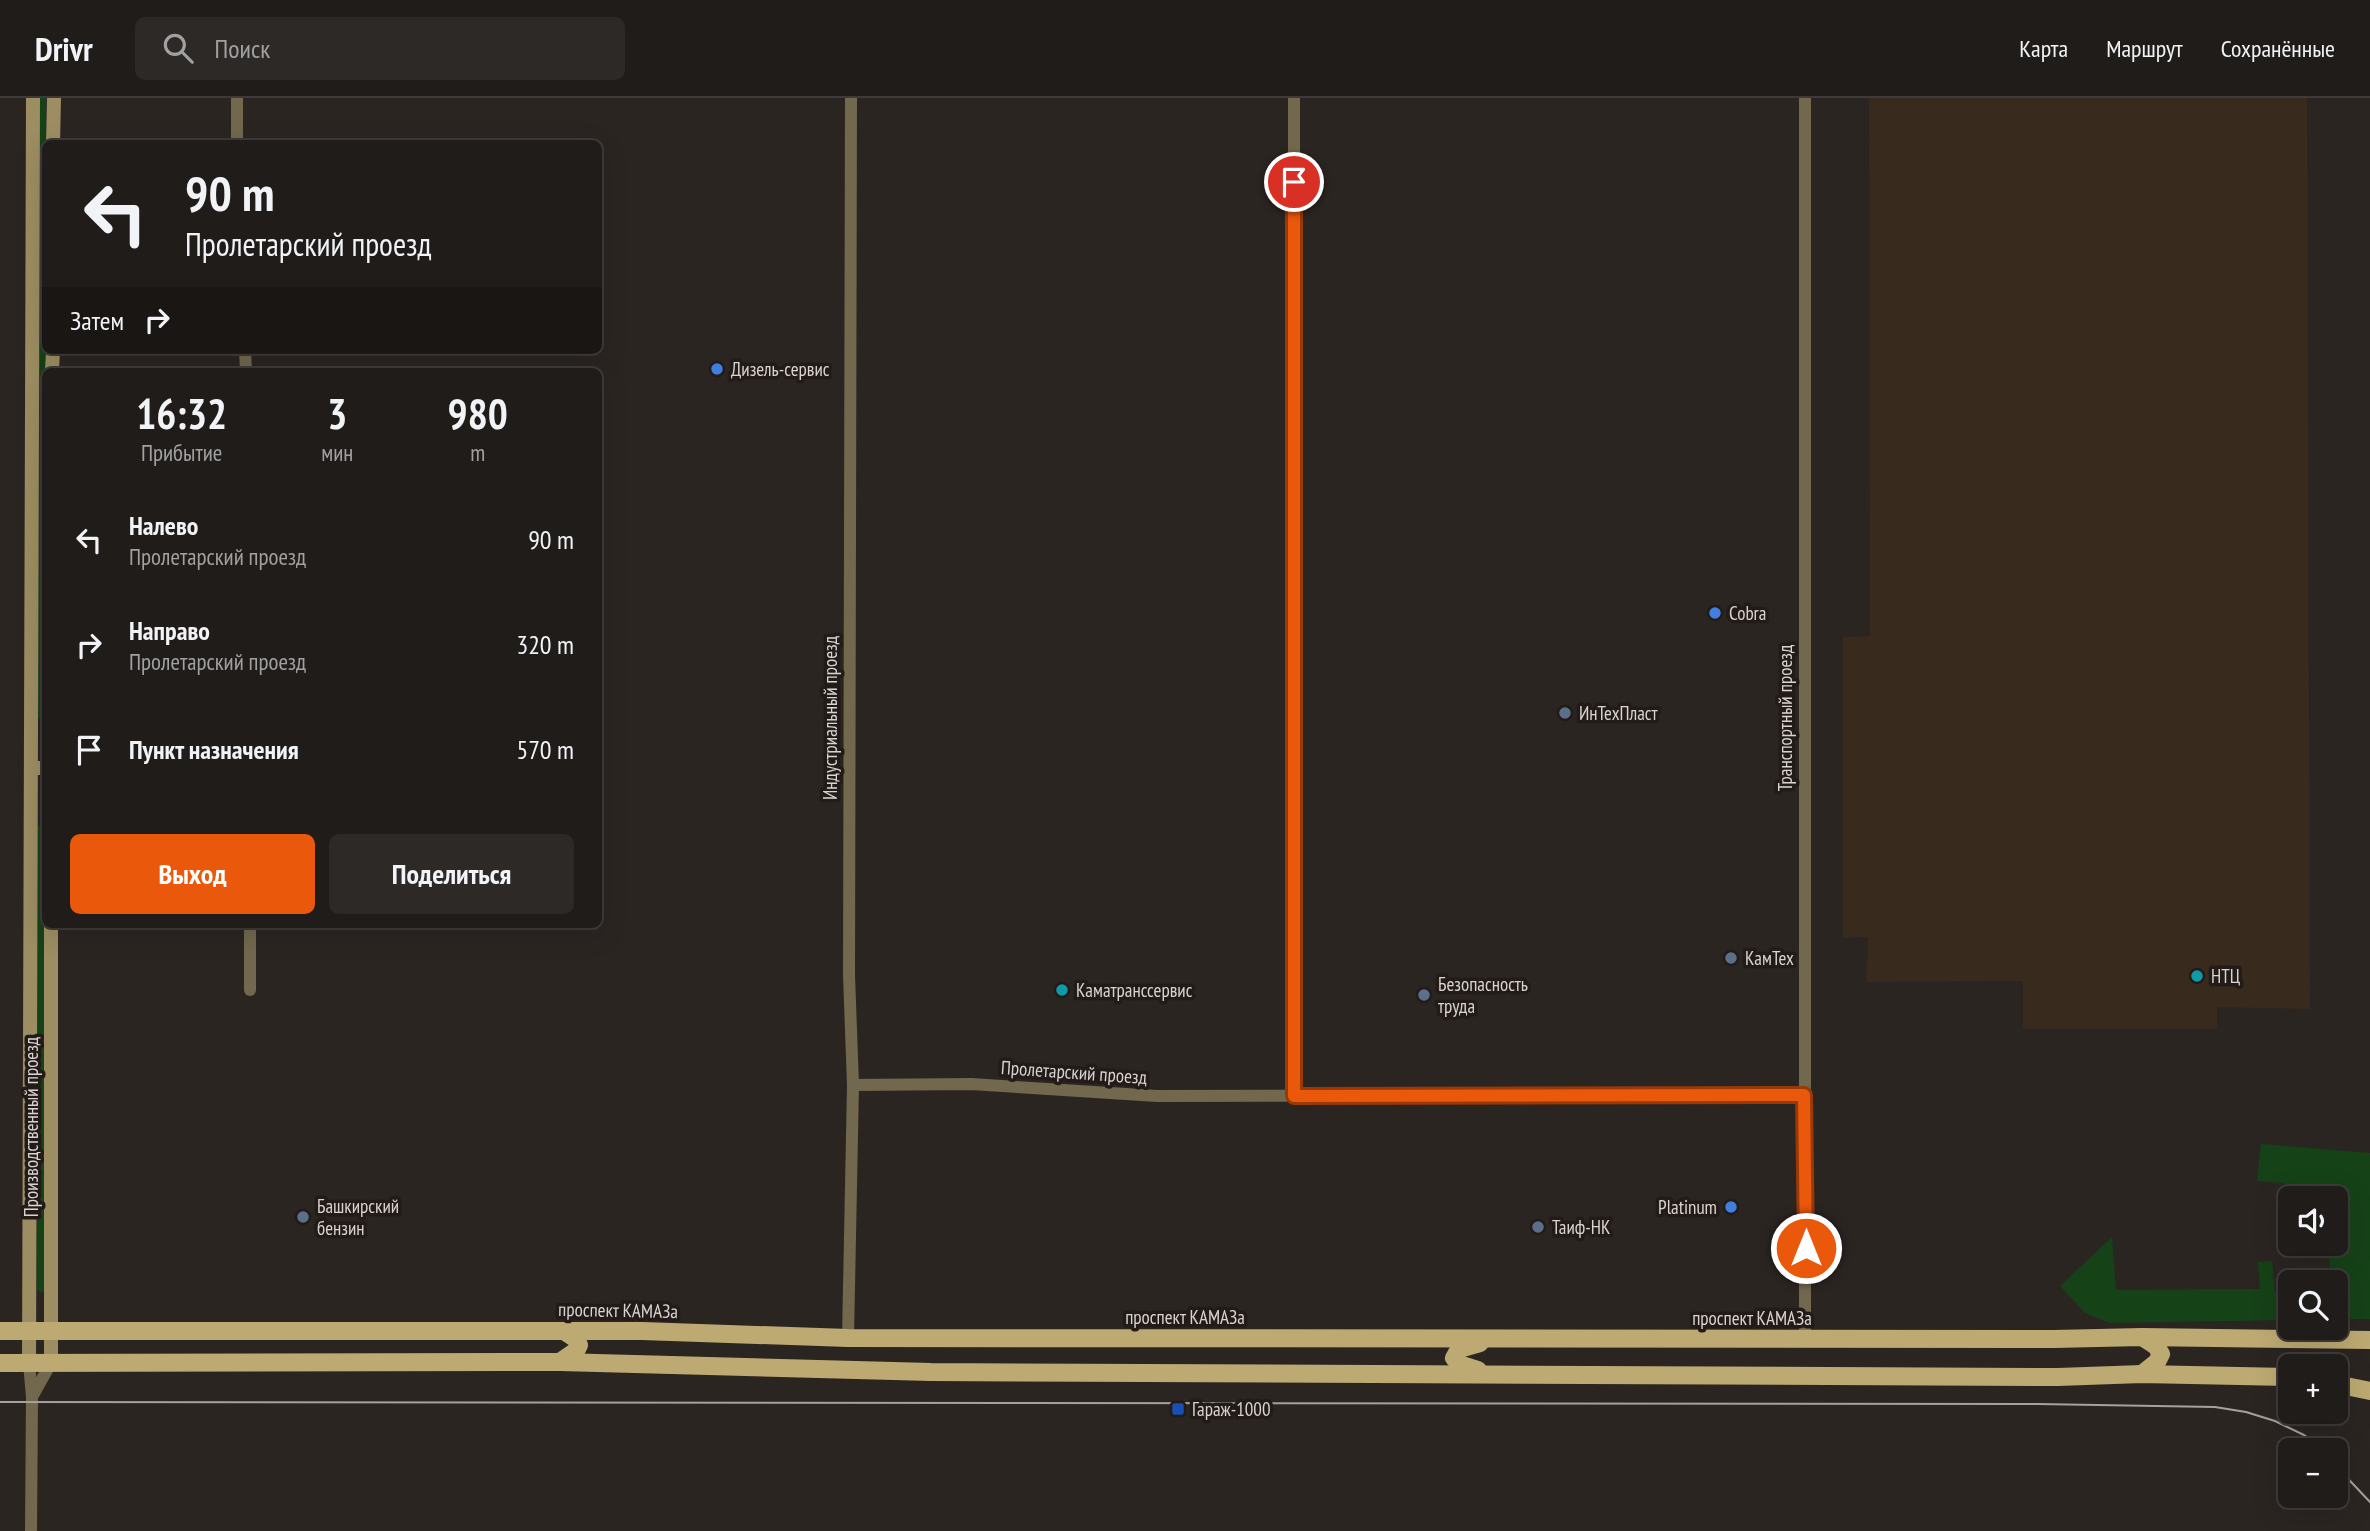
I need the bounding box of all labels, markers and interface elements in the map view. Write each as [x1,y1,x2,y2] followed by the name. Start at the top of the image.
[135,17,625,80] search box
[35,27,93,70] text: Drivr
[159,29,197,67] icon: search
[215,32,270,65] text: Поиск
[2019,33,2068,64] text: Карта
[2106,33,2183,64] text: Маршрут
[2221,33,2335,64] text: Сохранённые
[1264,152,1324,212] pin
[185,161,274,225] text: 90 m
[1275,163,1313,201] icon: arrive
[70,168,161,259] icon: left
[185,223,431,265] text: Пролетарский проезд
[138,301,176,339] icon: right
[70,304,124,337] text: Затем
[731,357,830,381] place label: Дизель-сервис
[709,361,725,377] marker: Дизель-сервис
[136,386,227,441] text: 16:32
[327,386,347,441] text: 3
[448,386,508,441] text: 980
[141,438,222,467] text: Прибытие
[321,438,353,467] text: мин
[470,438,485,467] text: m
[129,509,198,542] text: Налево
[70,521,108,559] icon: left
[528,523,574,556] text: 90 m
[129,542,306,571] text: Пролетарский проезд
[1729,601,1766,625] place label: Cobra
[1707,605,1723,621] marker: Cobra
[129,614,210,647] text: Направо
[70,626,108,664] icon: right
[516,628,574,661] text: 320 m
[818,635,842,800] street label: Индустриальный проезд
[1773,644,1797,791] street label: Транспортный проезд
[129,647,306,676] text: Пролетарский проезд
[1579,701,1658,725] place label: ИнТехПласт
[1557,705,1573,721] marker: ИнТехПласт
[70,731,108,769] icon: arrive
[129,733,299,766] text: Пункт назначения
[516,733,574,766] text: 570 m
[70,834,315,914] button: Выход
[329,834,574,914] button: Поделиться
[1745,946,1794,970] place label: КамТех
[1723,950,1739,966] marker: КамТех
[2211,964,2241,988] place label: НТЦ
[2189,968,2205,984] marker: НТЦ
[1438,972,1528,1018] place label: Безопасность труда
[1076,978,1193,1002] place label: Каматранссервис
[1054,982,1070,998] marker: Каматранссервис
[1416,987,1432,1003] marker: Безопасность труда
[19,1036,43,1217] street label: Производственный проезд
[1000,1055,1148,1089] street label: Пролетарский проезд
[2278,1186,2348,1508] map controls
[2278,1186,2348,1256] button: sound
[317,1194,399,1240] place label: Башкирский бензин
[1658,1195,1717,1219] place label: Platinum
[1723,1199,1739,1215] marker: Platinum
[295,1209,311,1225] marker: Башкирский бензин
[1769,1211,1843,1285] position arrow
[1552,1215,1610,1239] place label: Таиф-НК
[1530,1219,1546,1235] marker: Таиф-НК
[2278,1270,2348,1340] button: search
[558,1297,678,1323] street label: проспект КАМАЗа
[1125,1305,1245,1329] street label: проспект КАМАЗа
[1692,1306,1812,1330] street label: проспект КАМАЗа
[2278,1354,2348,1424] button: +
[1192,1397,1270,1421] place label: Гараж-1000
[1170,1401,1186,1417] marker: Гараж-1000
[2278,1438,2348,1508] button: −

